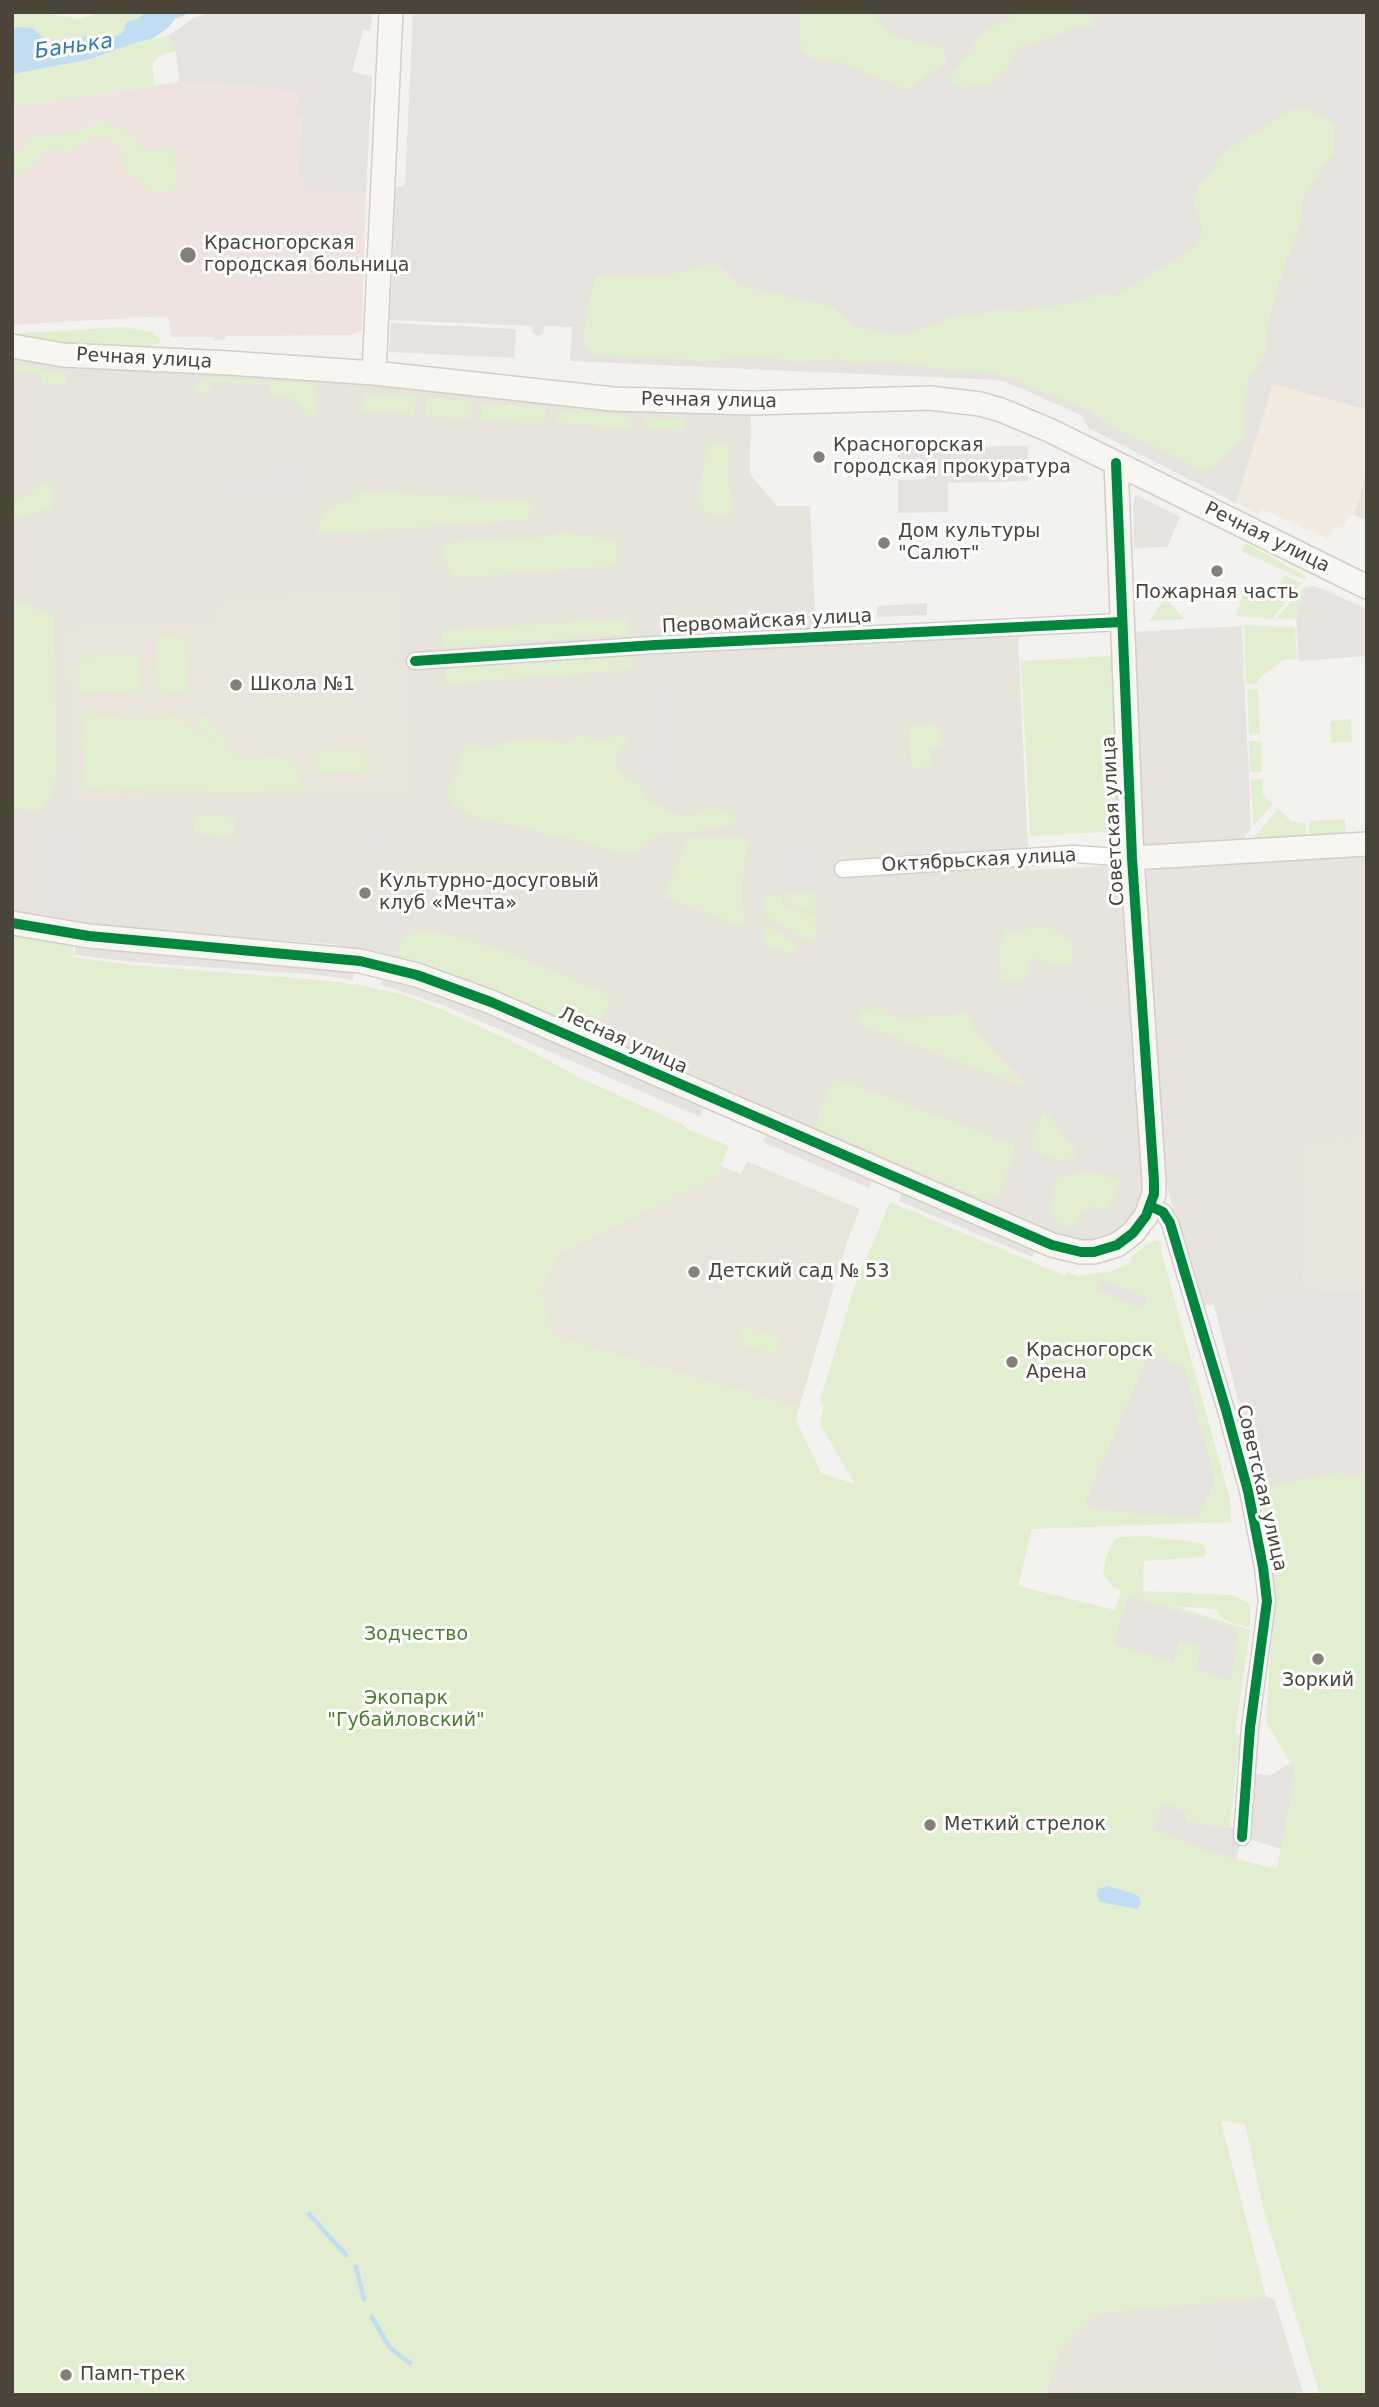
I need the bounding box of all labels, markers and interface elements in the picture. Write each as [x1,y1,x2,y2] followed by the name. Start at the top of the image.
[33,29,115,65] water label: Банька
[204,233,409,277] place label: Красногорская городская больница
[178,245,198,265] marker: Красногорская городская больница
[75,344,213,374] street label: Речная улица
[641,388,777,414] street label: Речная улица
[833,435,1071,479] place label: Красногорская городская прокуратура
[811,449,827,465] marker: Красногорская городская прокуратура
[1201,498,1333,578] street label: Речная улица
[898,521,1040,565] place label: Дом культуры "Салют"
[876,535,892,551] marker: Дом культуры "Салют"
[1209,563,1225,579] marker: Пожарная часть
[1135,582,1299,604] place label: Пожарная часть
[661,605,873,639] street label: Первомайская улица
[250,674,355,696] place label: Школа №1
[228,677,244,693] marker: Школа №1
[1098,735,1130,907] street label: Советская улица
[881,845,1077,877] street label: Октябрьская улица
[379,871,599,915] place label: Культурно-досуговый клуб «Мечта»
[357,885,373,901] marker: Культурно-досуговый клуб «Мечта»
[555,1002,691,1080] street label: Лесная улица
[708,1261,890,1283] place label: Детский сад № 53
[686,1264,702,1280] marker: Детский сад № 53
[1026,1340,1153,1384] place label: Красногорск Арена
[1004,1354,1020,1370] marker: Красногорск Арена
[1231,1403,1291,1573] street label: Советская улица
[364,1624,468,1646] park label: Зодчество
[1310,1651,1326,1667] marker: Зоркий
[1282,1670,1354,1692] place label: Зоркий
[327,1688,485,1732] park label: Экопарк "Губайловский"
[944,1814,1106,1836] place label: Меткий стрелок
[922,1817,938,1833] marker: Меткий стрелок
[80,2364,186,2386] place label: Памп-трек
[58,2367,74,2383] marker: Памп-трек

